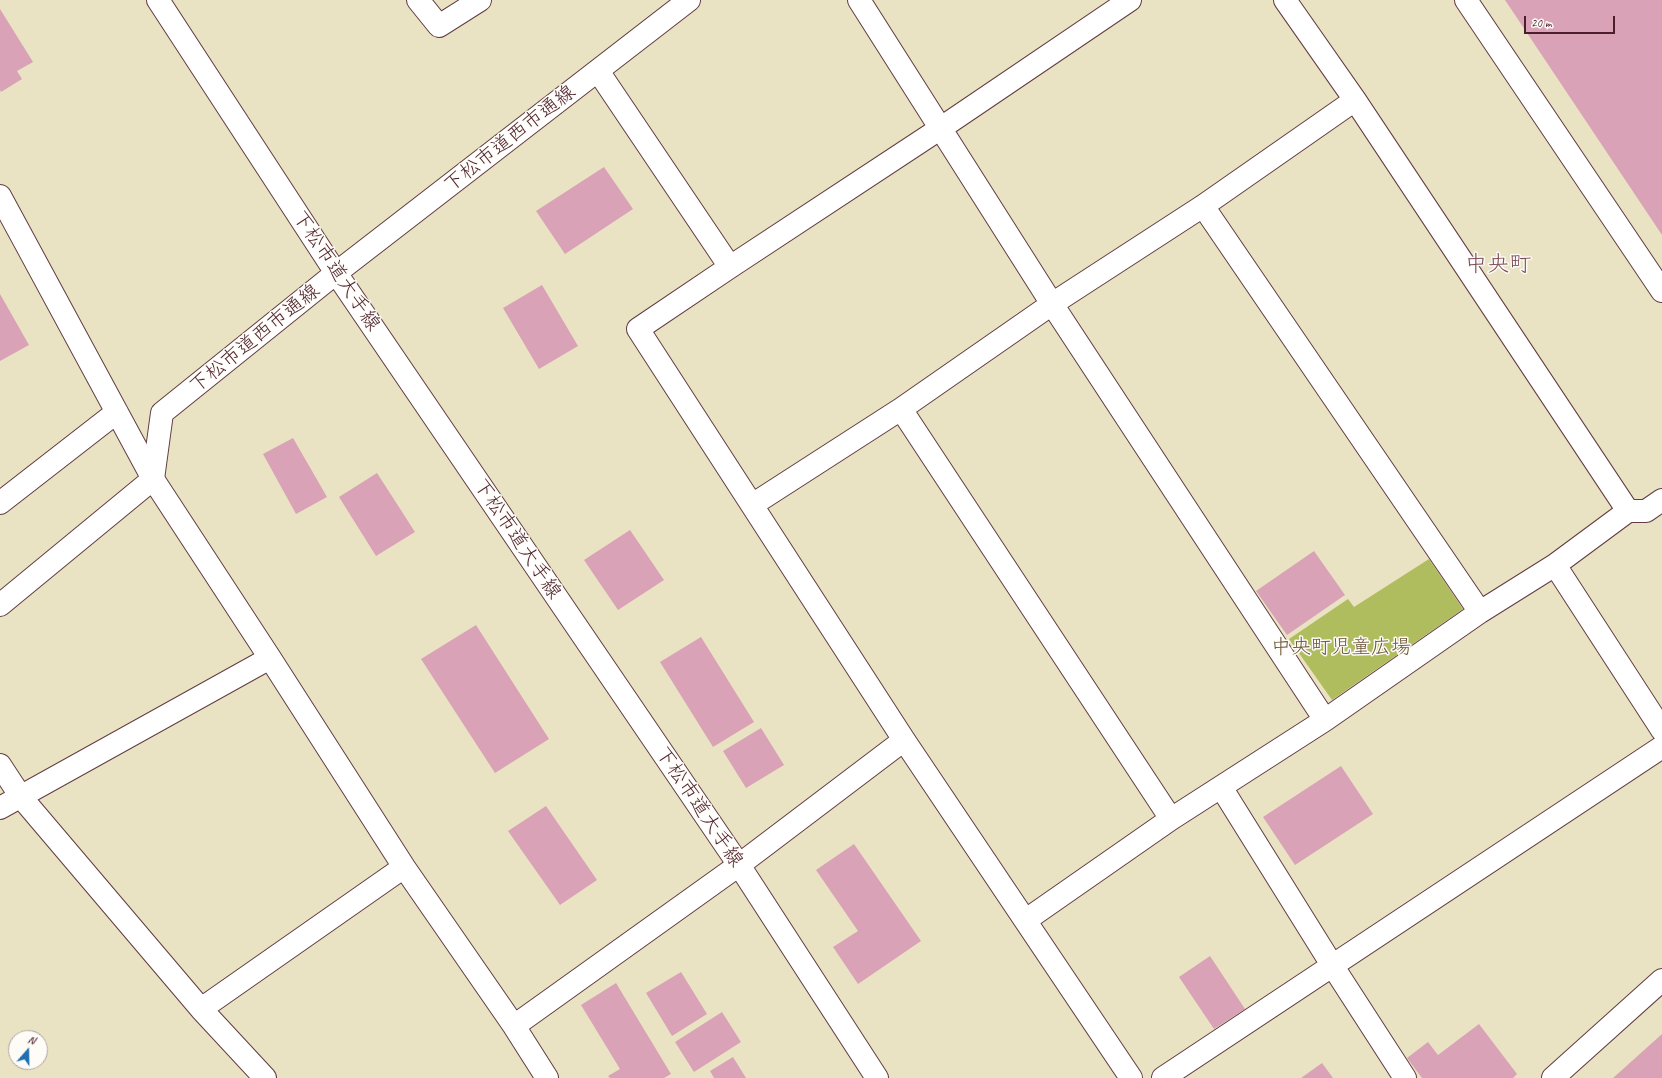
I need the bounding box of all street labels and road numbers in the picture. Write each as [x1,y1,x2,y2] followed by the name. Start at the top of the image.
[440,80,580,198] street label: 下松市道西市通線
[287,206,385,336] street label: 下松市道大手線
[185,279,325,399] street label: 下松市道西市通線
[468,474,566,604] street label: 下松市道大手線
[650,742,748,872] street label: 下松市道大手線

